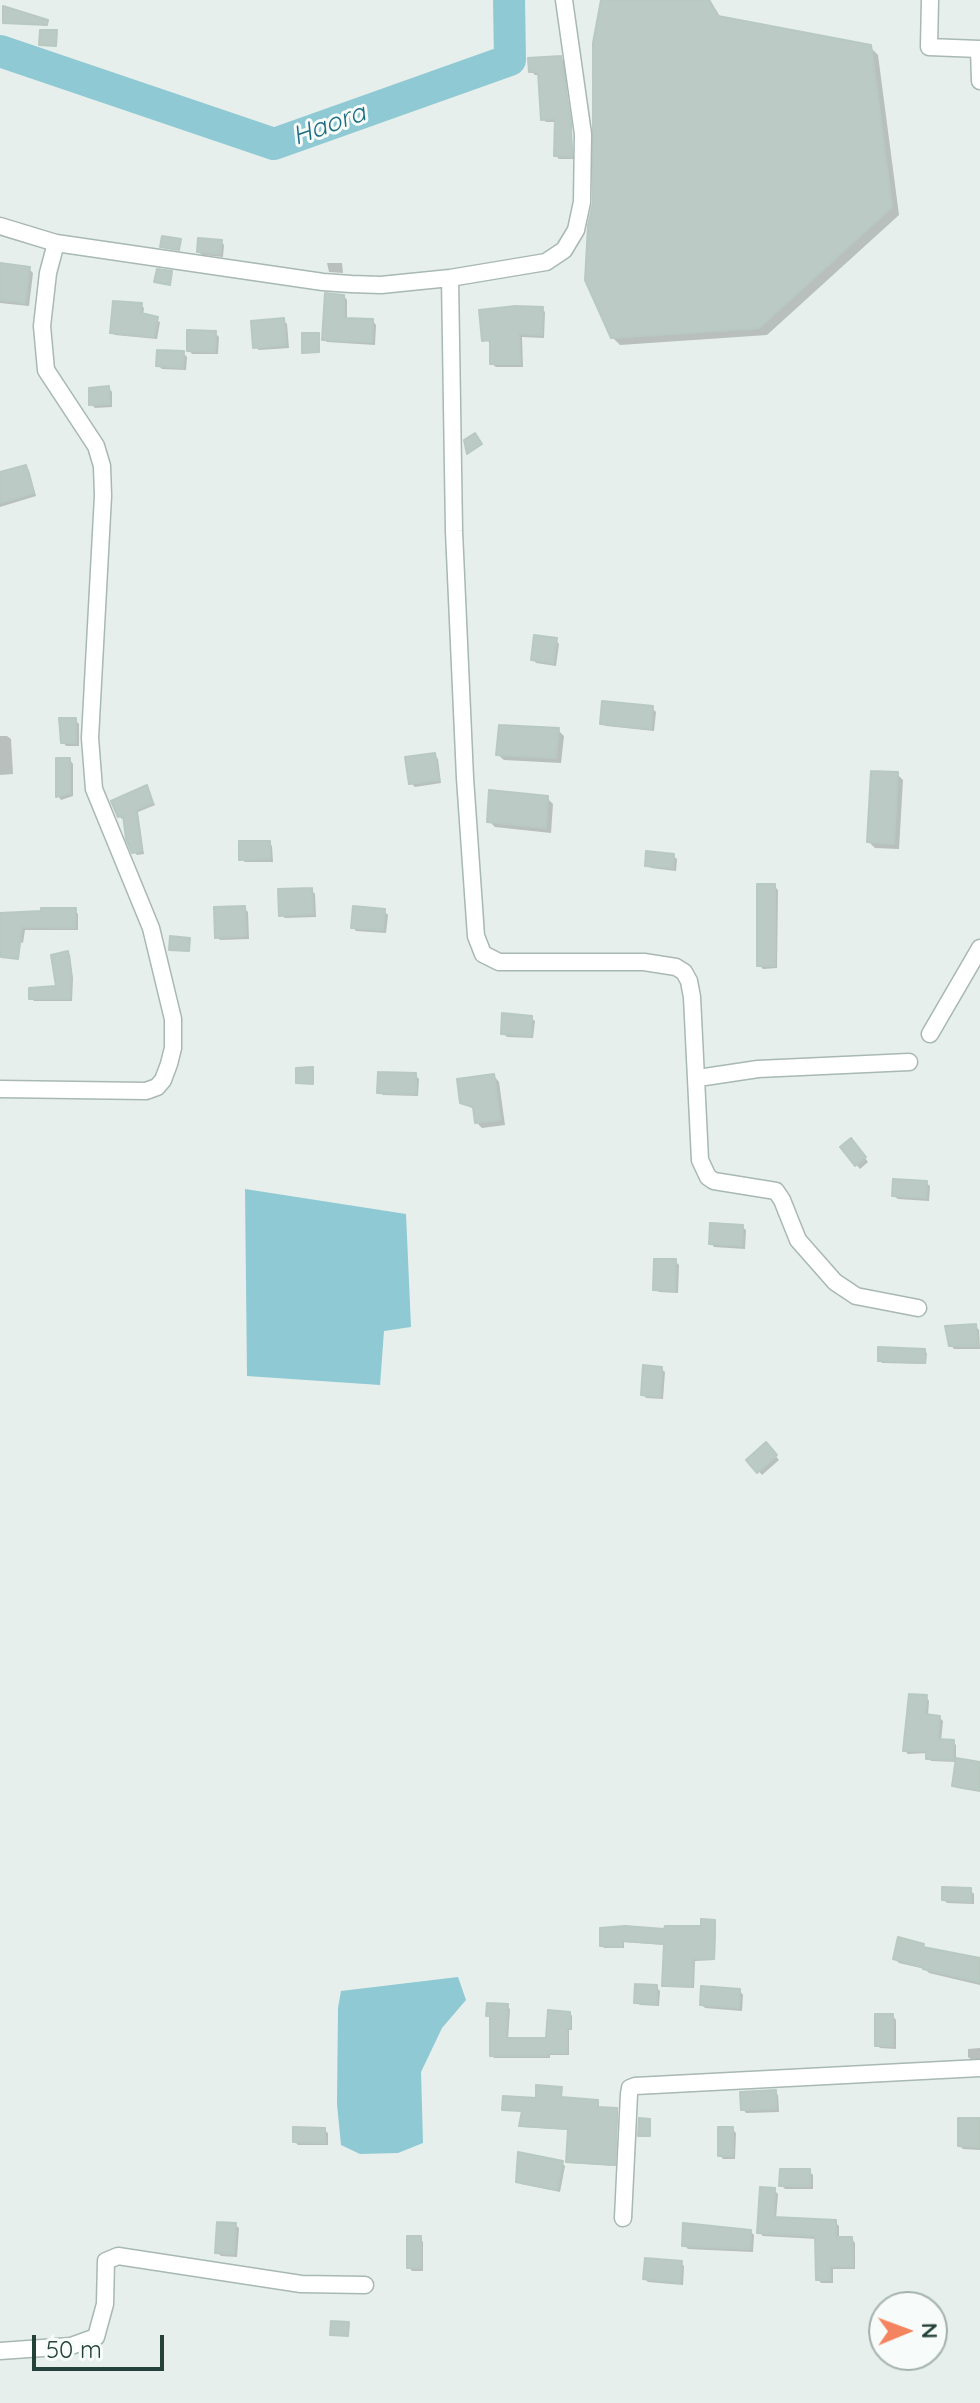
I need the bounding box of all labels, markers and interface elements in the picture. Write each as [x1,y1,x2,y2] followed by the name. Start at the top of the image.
[288,97,370,153] water label: Haora
[868,2291,948,2371] north arrow
[36,2319,168,2369] scale bar
[916,2322,944,2339] text: N
[46,2334,102,2364] text: 50 m

